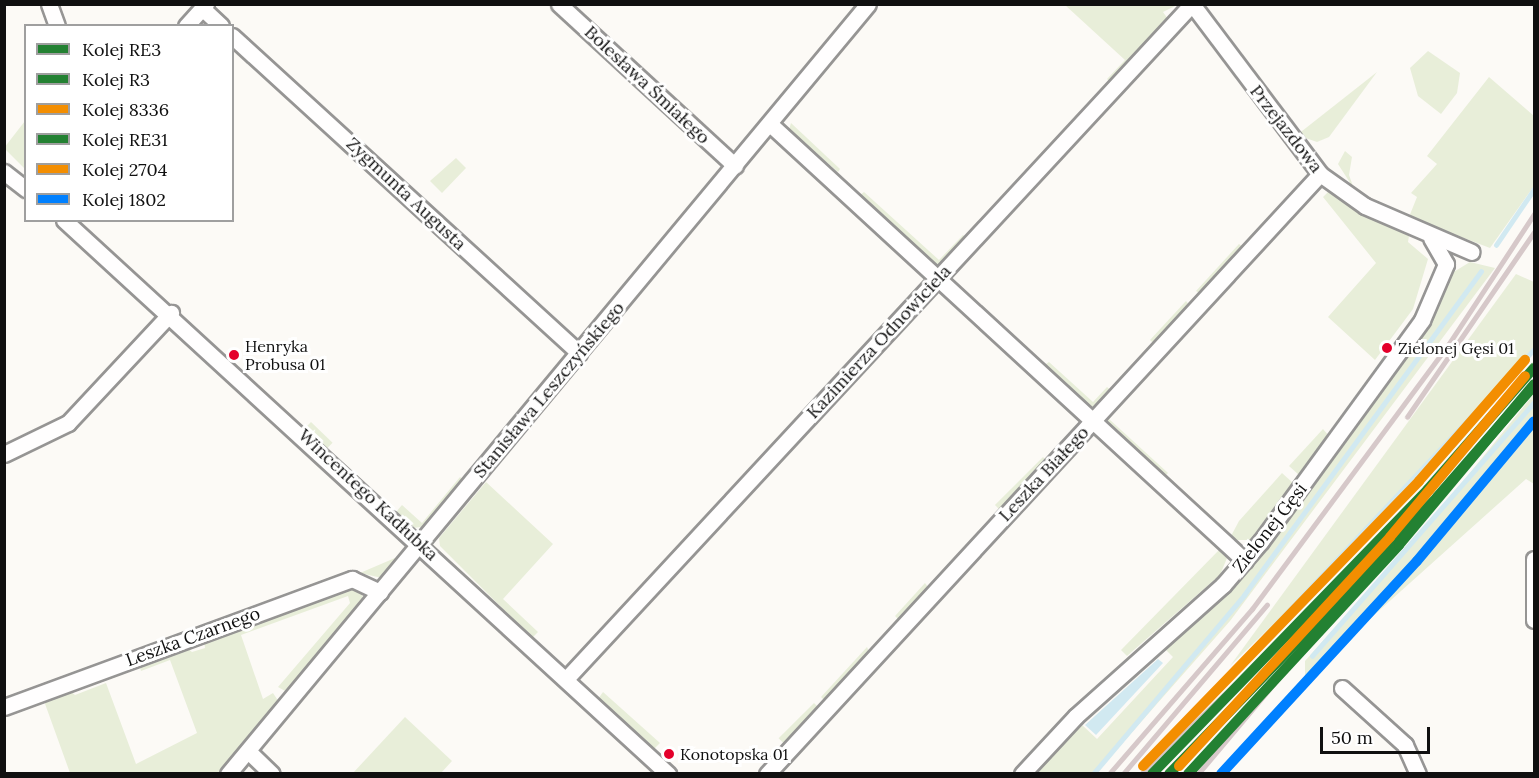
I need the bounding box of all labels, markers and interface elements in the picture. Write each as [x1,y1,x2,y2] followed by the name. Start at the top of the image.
[580,21,714,149] street label: Bolesława Śmiałego
[24,24,234,222] legend
[82,38,161,61] text: Kolej RE3
[82,68,150,91] text: Kolej R3
[1245,81,1327,177] street label: Przejazdowa
[82,98,169,121] text: Kolej 8336
[82,128,168,151] text: Kolej RE31
[342,133,470,255] street label: Zygmunta Augusta
[82,158,168,181] text: Kolej 2704
[82,188,166,211] text: Kolej 1802
[802,261,956,423] street label: Kazimierza Odnowiciela
[469,298,629,482] street label: Stanisława Leszczyńskiego
[245,336,325,374] place label: Henryka Probusa 01
[1398,338,1514,358] place label: Zielonej Gęsi 01
[1381,342,1393,354] marker: Zielonej Gęsi 01
[228,349,240,361] marker: Henryka Probusa 01
[994,422,1094,526] street label: Leszka Białego
[294,425,442,565] street label: Wincentego Kadłubka
[1228,479,1312,577] street label: Zielonej Gęsi
[123,603,263,671] street label: Leszka Czarnego
[1323,715,1432,753] scale bar
[1331,726,1373,749] text: 50 m
[680,744,788,764] place label: Konotopska 01
[663,748,675,760] marker: Konotopska 01

